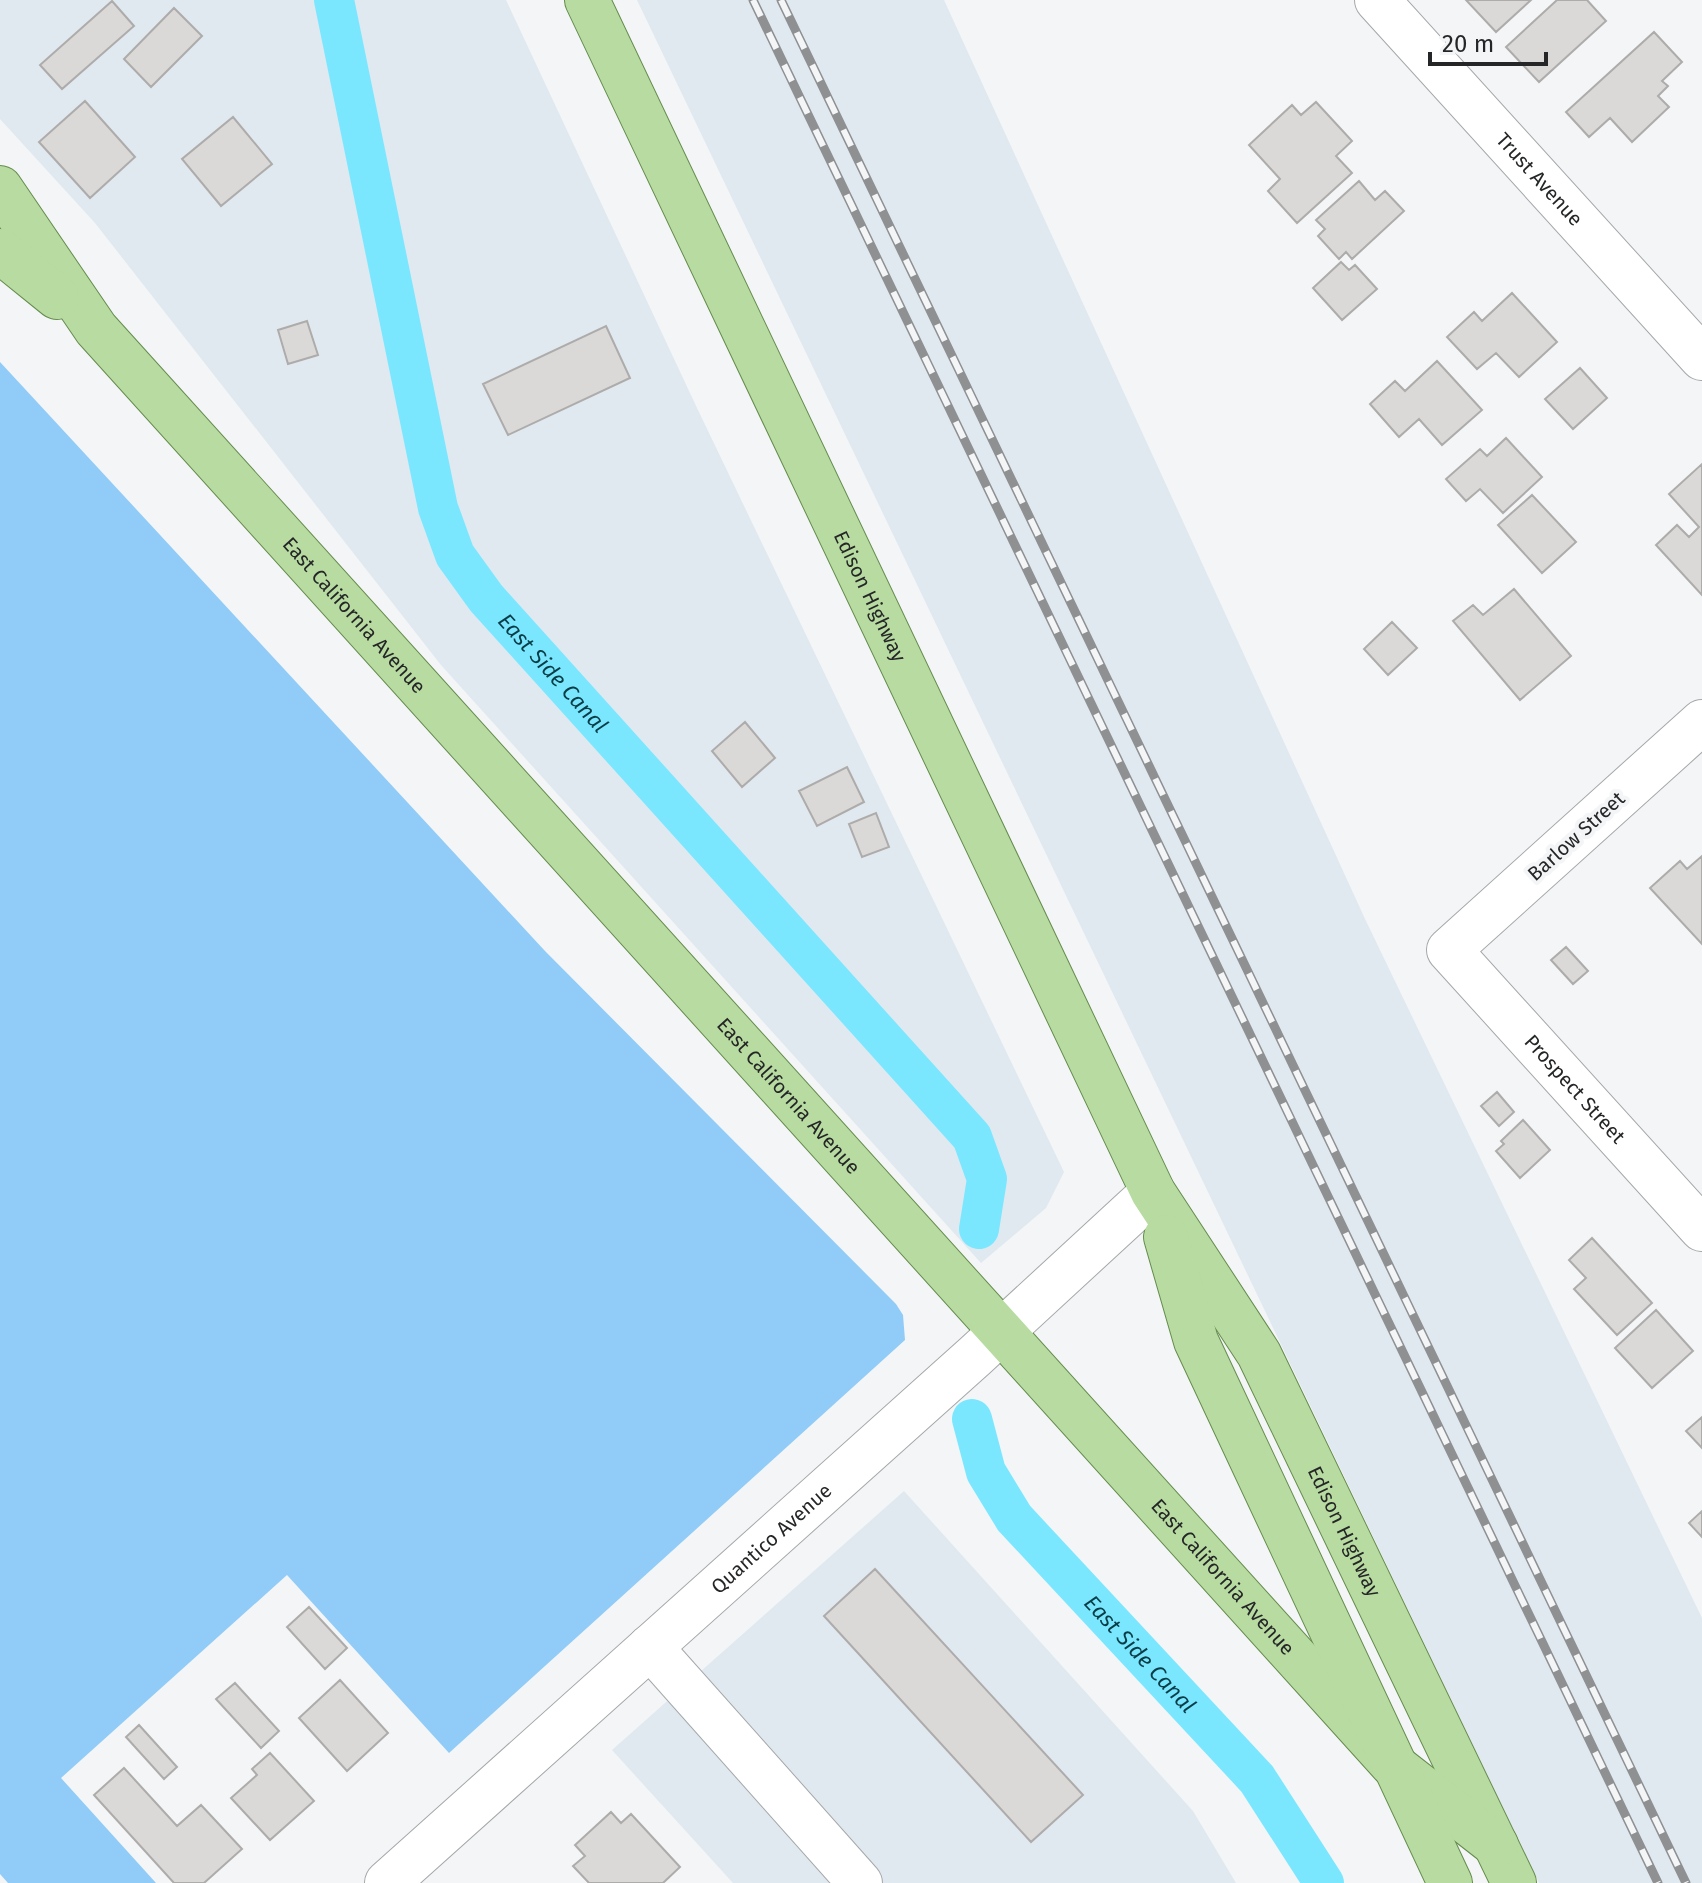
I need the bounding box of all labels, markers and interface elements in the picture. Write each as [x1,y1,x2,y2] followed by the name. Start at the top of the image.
[1430,16,1546,66] scale bar
[1442,30,1494,58] text: 20 m
[1491,128,1588,231] street label: Trust Avenue
[829,527,911,666] street label: Edison Highway
[278,532,431,698] street label: East California Avenue
[493,607,614,738] water label: East Side Canal
[1523,786,1630,886] street label: Barlow Street
[712,1013,865,1179] street label: East California Avenue
[1519,1029,1631,1149] street label: Prospect Street
[1303,1462,1386,1601] street label: Edison Highway
[706,1478,836,1599] street label: Quantico Avenue
[1146,1494,1300,1660] street label: East California Avenue
[1079,1589,1202,1718] water label: East Side Canal

